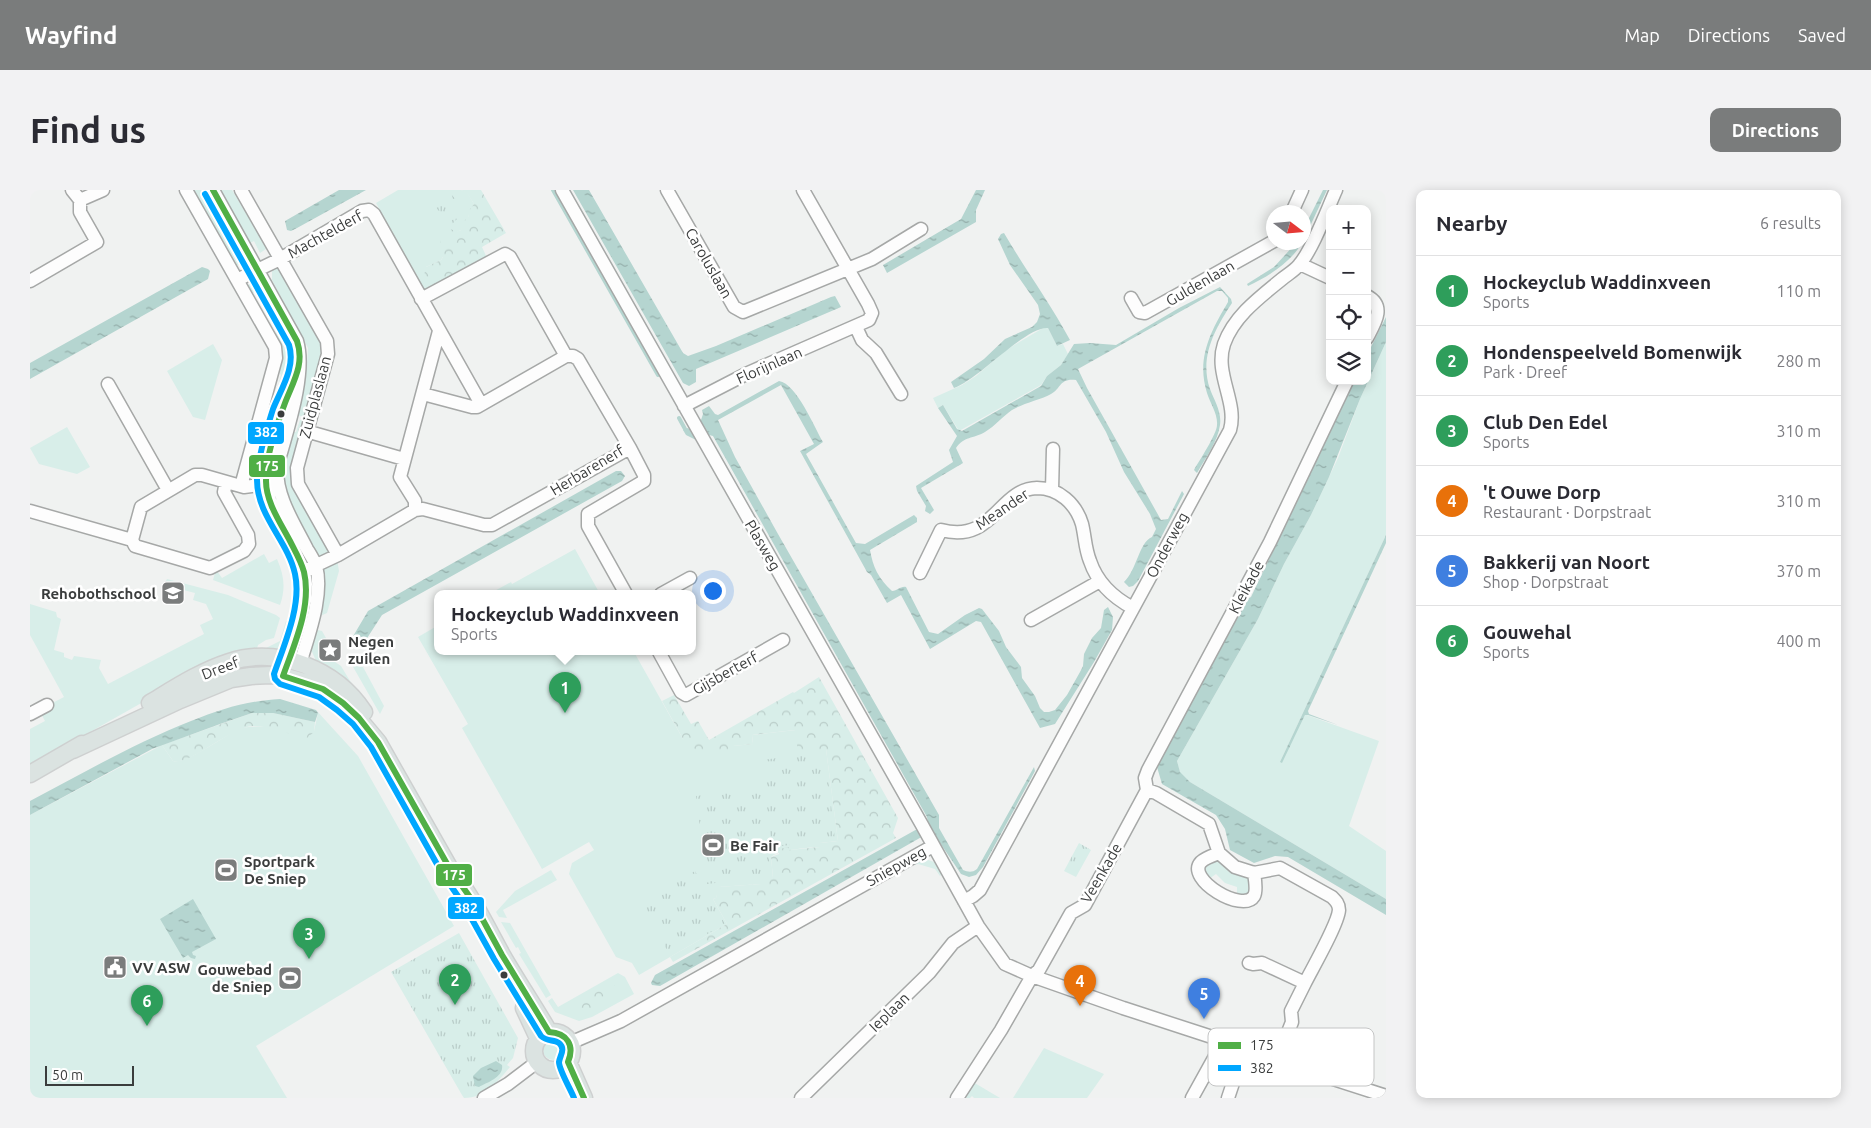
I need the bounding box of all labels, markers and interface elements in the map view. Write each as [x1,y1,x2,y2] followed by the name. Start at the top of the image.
[25,22,117,49] text: Wayfind
[1624,25,1660,45] text: Map
[1688,25,1770,45] text: Directions
[1798,25,1846,45] text: Saved
[1710,108,1841,152] button: Directions
[30,110,146,150] text: Find us
[1266,205,1311,250] north arrow
[1326,205,1371,385] map controls
[1326,205,1371,250] button: +
[285,206,366,262] street label: Machtelderf
[1436,211,1507,235] text: Nearby
[1760,214,1821,232] text: 6 results
[682,225,736,301] street label: Caroluslaan
[1326,250,1371,295] button: −
[1163,257,1237,309] street label: Guldenlaan
[1483,271,1711,293] text: Hockeyclub Waddinxveen
[1447,282,1457,300] text: 1
[1776,282,1821,300] text: 110 m
[1483,293,1529,311] text: Sports
[1326,295,1371,340] button: locate
[1326,340,1371,385] button: layers
[1483,341,1742,363] text: Hondenspeelveld Bomenwijk
[734,343,804,387] street label: Florijnlaan
[1447,352,1457,370] text: 2
[1776,352,1821,370] text: 280 m
[296,354,334,440] street label: Zuidplaslaan
[1483,363,1567,381] text: Park · Dreef
[276,409,286,419] unlabelled marker
[1483,411,1607,433] text: Club Den Edel
[247,421,285,445] line badge: 382
[1447,422,1457,440] text: 3
[1776,422,1821,440] text: 310 m
[254,424,278,440] text: 382
[1483,433,1529,451] text: Sports
[547,441,627,499] street label: Herbarenerf
[248,454,286,478] line badge: 175
[255,458,279,474] text: 175
[1483,481,1601,503] text: 't Ouwe Dorp
[972,485,1032,533] street label: Meander
[1447,492,1457,510] text: 4
[1776,492,1821,510] text: 310 m
[1483,503,1651,521] text: Restaurant · Dorpstraat
[1143,509,1191,581] street label: Onderweg
[742,517,784,573] street label: Plasweg
[1483,551,1650,573] text: Bakkerij van Noort
[1225,558,1267,616] street label: Kleikade
[1447,562,1457,580] text: 5
[1776,562,1821,580] text: 370 m
[1483,573,1609,591] text: Shop · Dorpstraat
[700,578,726,604] your location
[160,580,186,606] school or university icon: Rehobothschool
[41,585,156,602] place label: Rehobothschool
[434,590,696,655] popup
[451,603,679,625] text: Hockeyclub Waddinxveen
[1483,621,1571,643] text: Gouwehal
[451,625,497,643] text: Sports
[1447,632,1457,650] text: 6
[1776,632,1821,650] text: 400 m
[348,633,394,667] place label: Negen zuilen
[317,637,343,663] place icon: Negen zuilen
[1483,643,1529,661] text: Sports
[689,648,761,698] street label: Gijsberterf
[199,653,241,683] street label: Dreef
[549,672,581,713] pin: 1
[700,832,726,858] sports icon: Be Fair
[730,837,779,854] place label: Be Fair
[1077,840,1125,906] street label: Veenkade
[863,843,929,889] street label: Sniepweg
[244,853,315,887] place label: Sportpark De Sniep
[213,857,239,883] sports icon: Sportpark De Sniep
[435,863,473,887] line badge: 175
[442,867,466,883] text: 175
[447,896,485,920] line badge: 382
[454,900,478,916] text: 382
[293,918,325,959] pin: 3
[102,954,128,980] public building icon: VV ASW
[132,959,190,976] place label: VV ASW
[198,961,272,995] place label: Gouwebad de Sniep
[439,964,471,1005] pin: 2
[277,965,303,991] sports icon: Gouwebad de Sniep
[1064,965,1096,1006] pin: 4
[499,970,509,980] unlabelled marker
[1188,978,1220,1019] pin: 5
[131,985,163,1026] pin: 6
[866,989,912,1035] street label: Ieplaan
[1208,1028,1374,1086] legend
[1250,1037,1274,1053] text: 175
[1250,1060,1274,1076] text: 382
[45,1063,134,1086] scale bar
[52,1067,83,1083] text: 50 m

